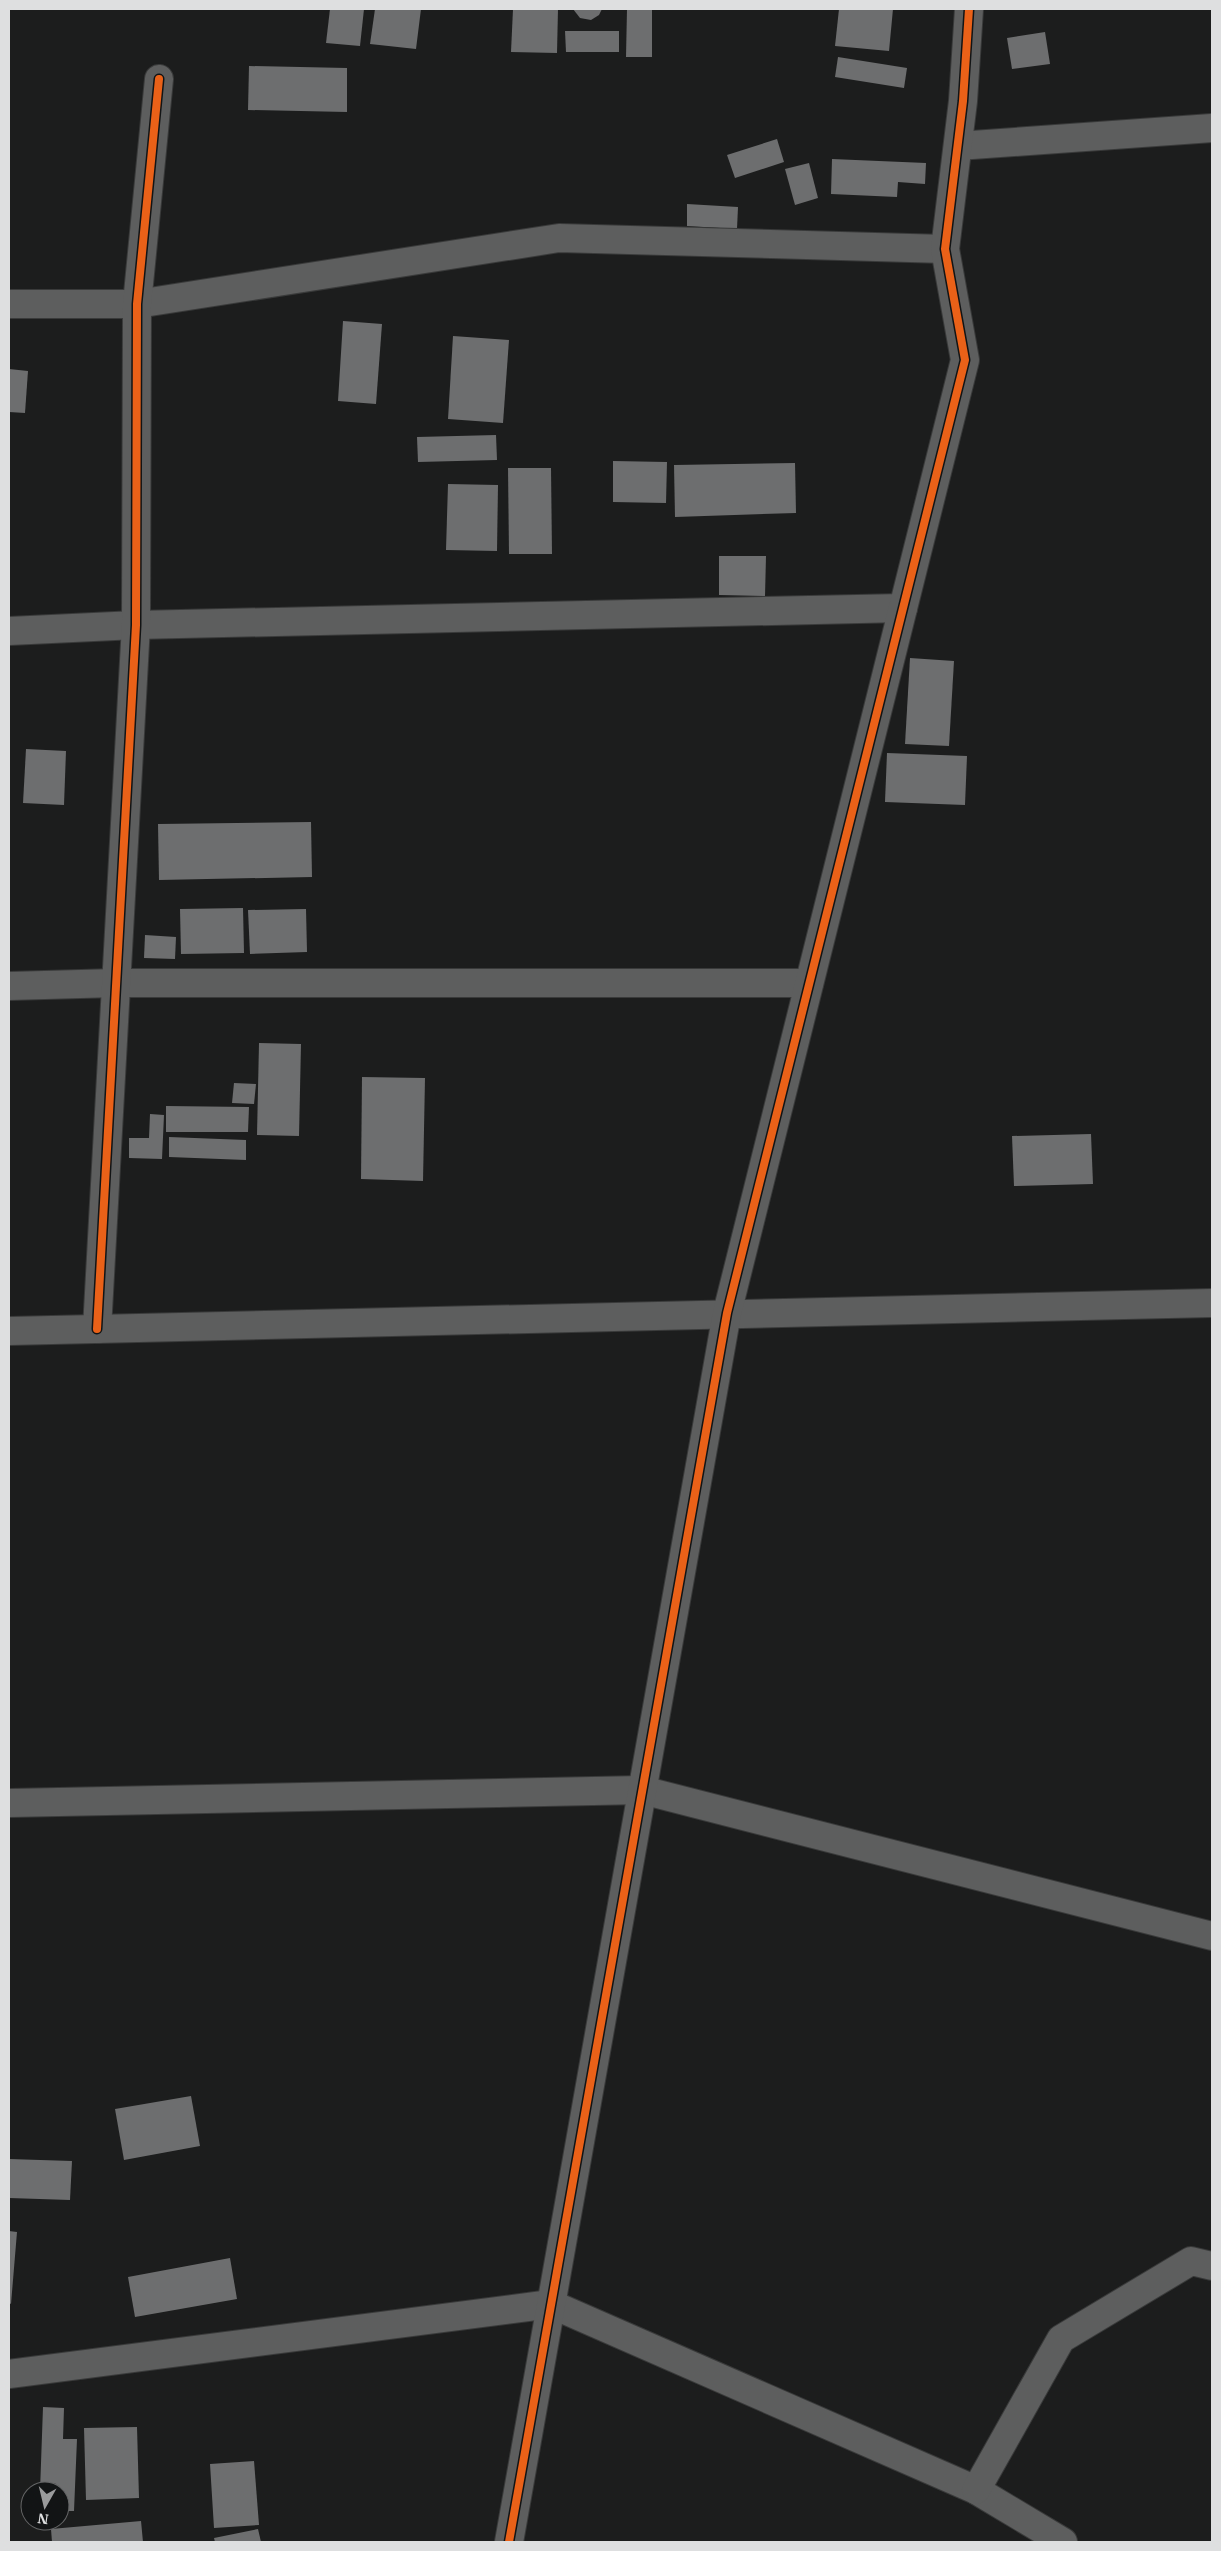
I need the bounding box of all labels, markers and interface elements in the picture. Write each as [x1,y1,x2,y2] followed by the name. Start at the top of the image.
[20,2481,70,2531] north arrow
[36,2509,50,2529] text: N

